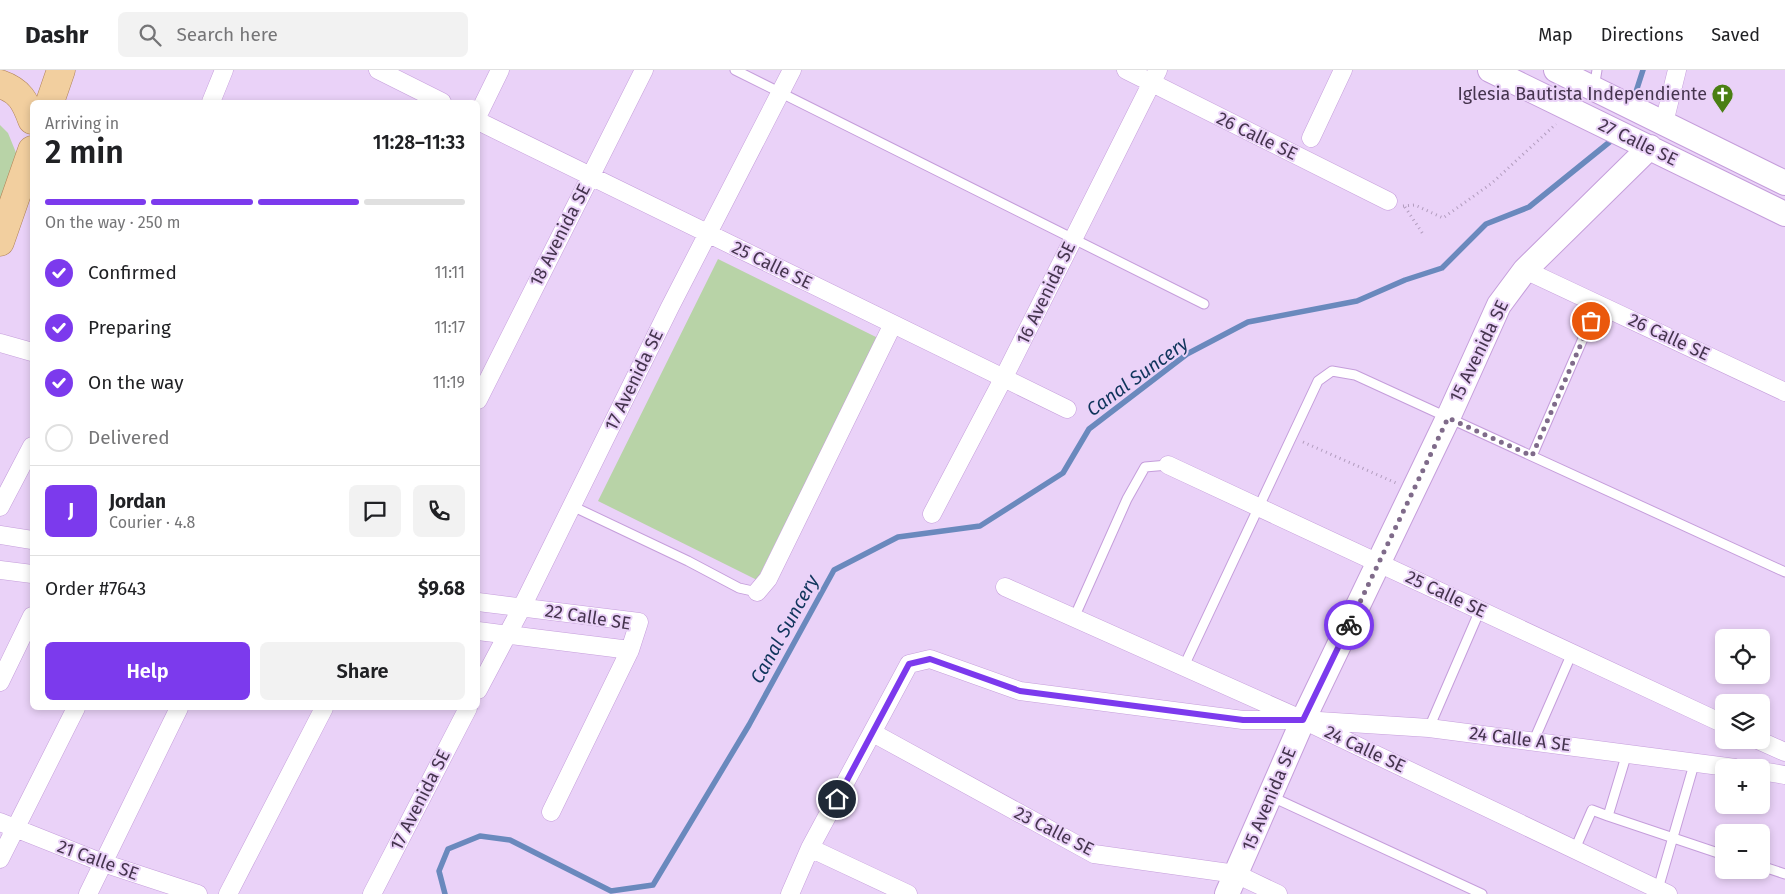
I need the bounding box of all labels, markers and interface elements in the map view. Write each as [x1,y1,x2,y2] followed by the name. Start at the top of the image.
[118,12,468,57] search box
[25,21,88,49] text: Dashr
[136,21,164,49] icon: search
[176,23,278,46] text: Search here
[1538,24,1573,46] text: Map
[1601,24,1683,46] text: Directions
[1711,24,1760,46] text: Saved
[1711,82,1735,113] church icon: Iglesia Bautista Independiente
[1457,83,1707,105] place label: Iglesia Bautista Independiente
[1213,107,1301,165] street label: 26 Calle SE
[1595,113,1681,171] street label: 27 Calle SE
[45,114,119,133] text: Arriving in
[373,131,465,154] text: 11:28–11:33
[45,133,124,171] text: 2 min
[525,180,595,290] street label: 18 Avenida SE
[45,213,181,232] text: On the way · 250 m
[728,236,816,294] street label: 25 Calle SE
[1012,238,1080,348] street label: 16 Avenida SE
[45,259,73,287] icon: check
[88,261,177,284] text: Confirmed
[435,263,465,282] text: 11:11
[1445,296,1513,406] street label: 15 Avenida SE
[1570,300,1612,342] pin
[1577,307,1605,335] icon: bag
[1625,309,1713,365] street label: 26 Calle SE
[45,314,73,342] icon: check
[88,316,171,339] text: Preparing
[434,318,465,337] text: 11:17
[600,326,668,434] street label: 17 Avenida SE
[1082,331,1193,421] water label: Canal Suncery
[45,369,73,397] icon: check
[88,371,184,394] text: On the way
[433,373,465,392] text: 11:19
[88,426,170,449] text: Delivered
[349,485,401,537] button: chat
[413,485,465,537] button: phone
[109,490,166,513] text: Jordan
[68,499,74,522] text: J
[109,513,195,532] text: Courier · 4.8
[1402,566,1490,622] street label: 25 Calle SE
[745,570,824,687] water label: Canal Suncery
[45,577,146,600] text: Order #7643
[418,577,465,600] text: $9.68
[544,599,632,635] street label: 22 Calle SE
[1324,600,1374,650] courier
[1335,611,1363,639] icon: bike
[1715,629,1770,879] map controls
[1715,629,1770,684] button: locate
[45,642,250,700] button: Help
[260,642,465,700] button: Share
[1715,694,1770,749] button: layers
[1321,721,1409,777] street label: 24 Calle SE
[1468,722,1572,756] street label: 24 Calle A SE
[1237,744,1301,854] street label: 15 Avenida SE
[385,746,455,854] street label: 17 Avenida SE
[1715,759,1770,814] button: +
[816,778,858,820] pin
[823,785,851,813] icon: home
[1010,802,1098,860] street label: 23 Calle SE
[1715,824,1770,879] button: −
[54,835,142,885] street label: 21 Calle SE

